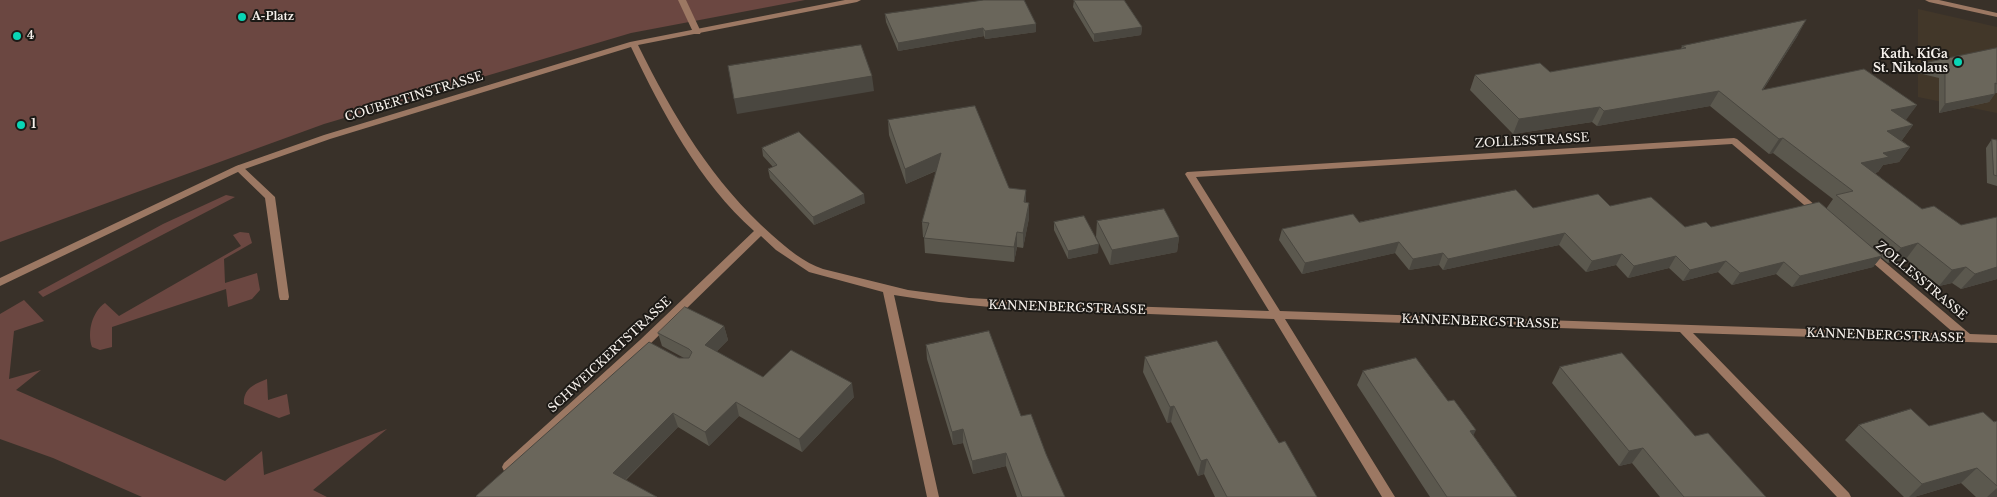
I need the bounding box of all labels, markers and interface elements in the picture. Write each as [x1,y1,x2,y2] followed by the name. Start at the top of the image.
[252,10,294,24] place label: A-Platz
[236,11,248,23] marker: A-Platz
[27,29,34,43] place label: 4
[11,30,23,42] marker: 4
[1873,48,1948,76] place label: Kath. KiGa St. Nikolaus
[1952,56,1964,68] marker: Kath. KiGa St. Nikolaus
[343,69,485,125] street label: COUBERTINSTRASSE
[31,118,36,132] place label: 1
[15,119,27,131] marker: 1
[1474,131,1590,151] street label: ZOLLESSTRASSE
[1873,239,1969,323] street label: ZOLLESSTRASSE
[546,294,674,416] street label: SCHWEICKERTSTRASSE
[988,298,1146,318] street label: KANNENBERGSTRASSE
[1401,312,1559,332] street label: KANNENBERGSTRASSE
[1806,326,1964,346] street label: KANNENBERGSTRASSE

